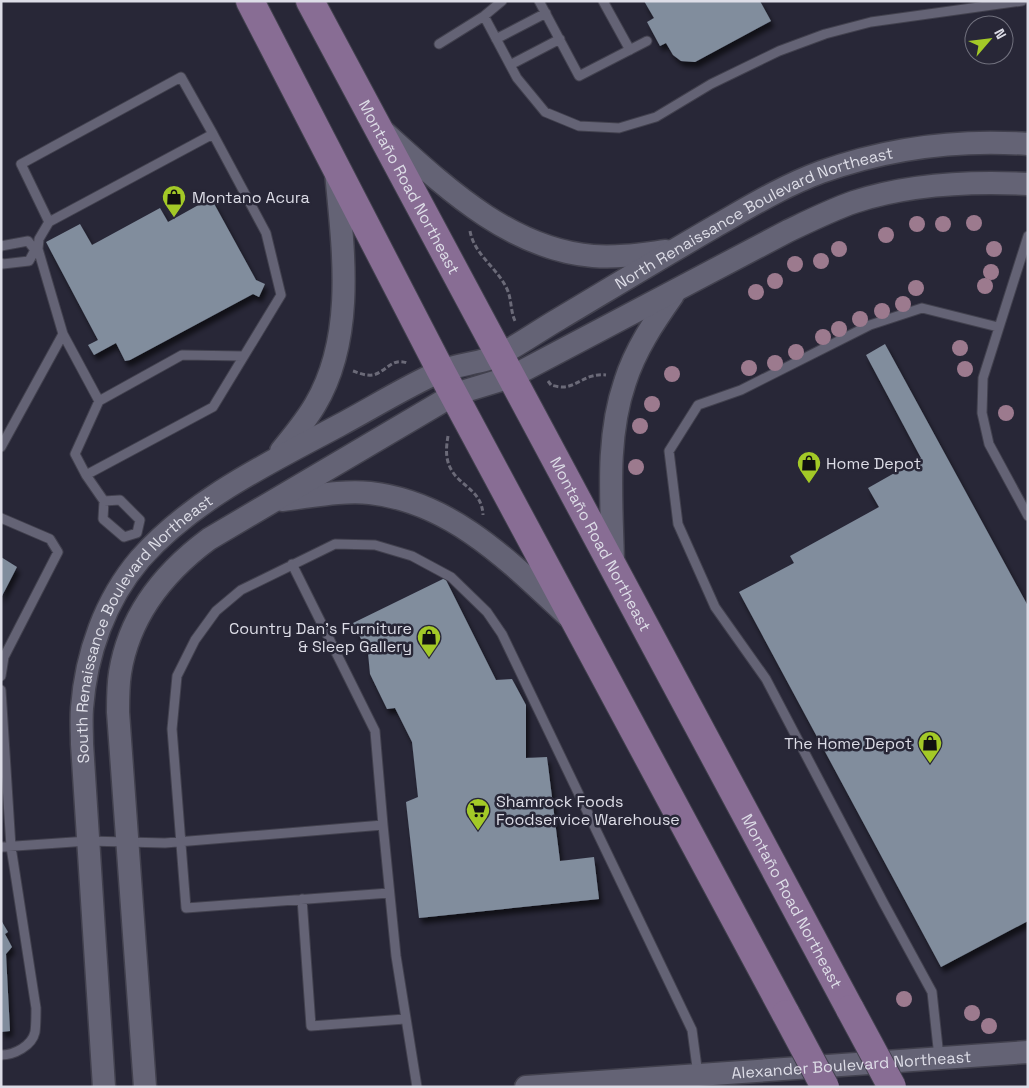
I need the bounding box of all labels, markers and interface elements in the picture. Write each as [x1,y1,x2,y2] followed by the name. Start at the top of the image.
[964,15,1014,65] north arrow
[990,26,1011,42] text: N
[354,96,465,278] street label: Montaño Road Northeast
[611,142,895,294] street label: North Renaissance Boulevard Northeast
[161,184,187,218] shop icon: Montano Acura
[192,187,310,208] place label: Montano Acura
[796,450,822,484] shop icon: Home Depot
[546,453,656,635] street label: Montaño Road Northeast
[826,453,921,474] place label: Home Depot
[71,490,217,764] street label: South Renaissance Boulevard Northeast
[229,618,412,657] place label: Country Dan's Furniture & Sleep Gallery
[416,624,442,658] shop icon: Country Dan's Furniture & Sleep Gallery
[917,730,943,764] shop icon: The Home Depot
[784,733,912,754] place label: The Home Depot
[496,791,680,830] place label: Shamrock Foods Foodservice Warehouse
[465,797,491,831] supermarket icon: Shamrock Foods Foodservice Warehouse
[737,810,847,992] street label: Montaño Road Northeast
[731,1045,972,1083] street label: Alexander Boulevard Northeast

